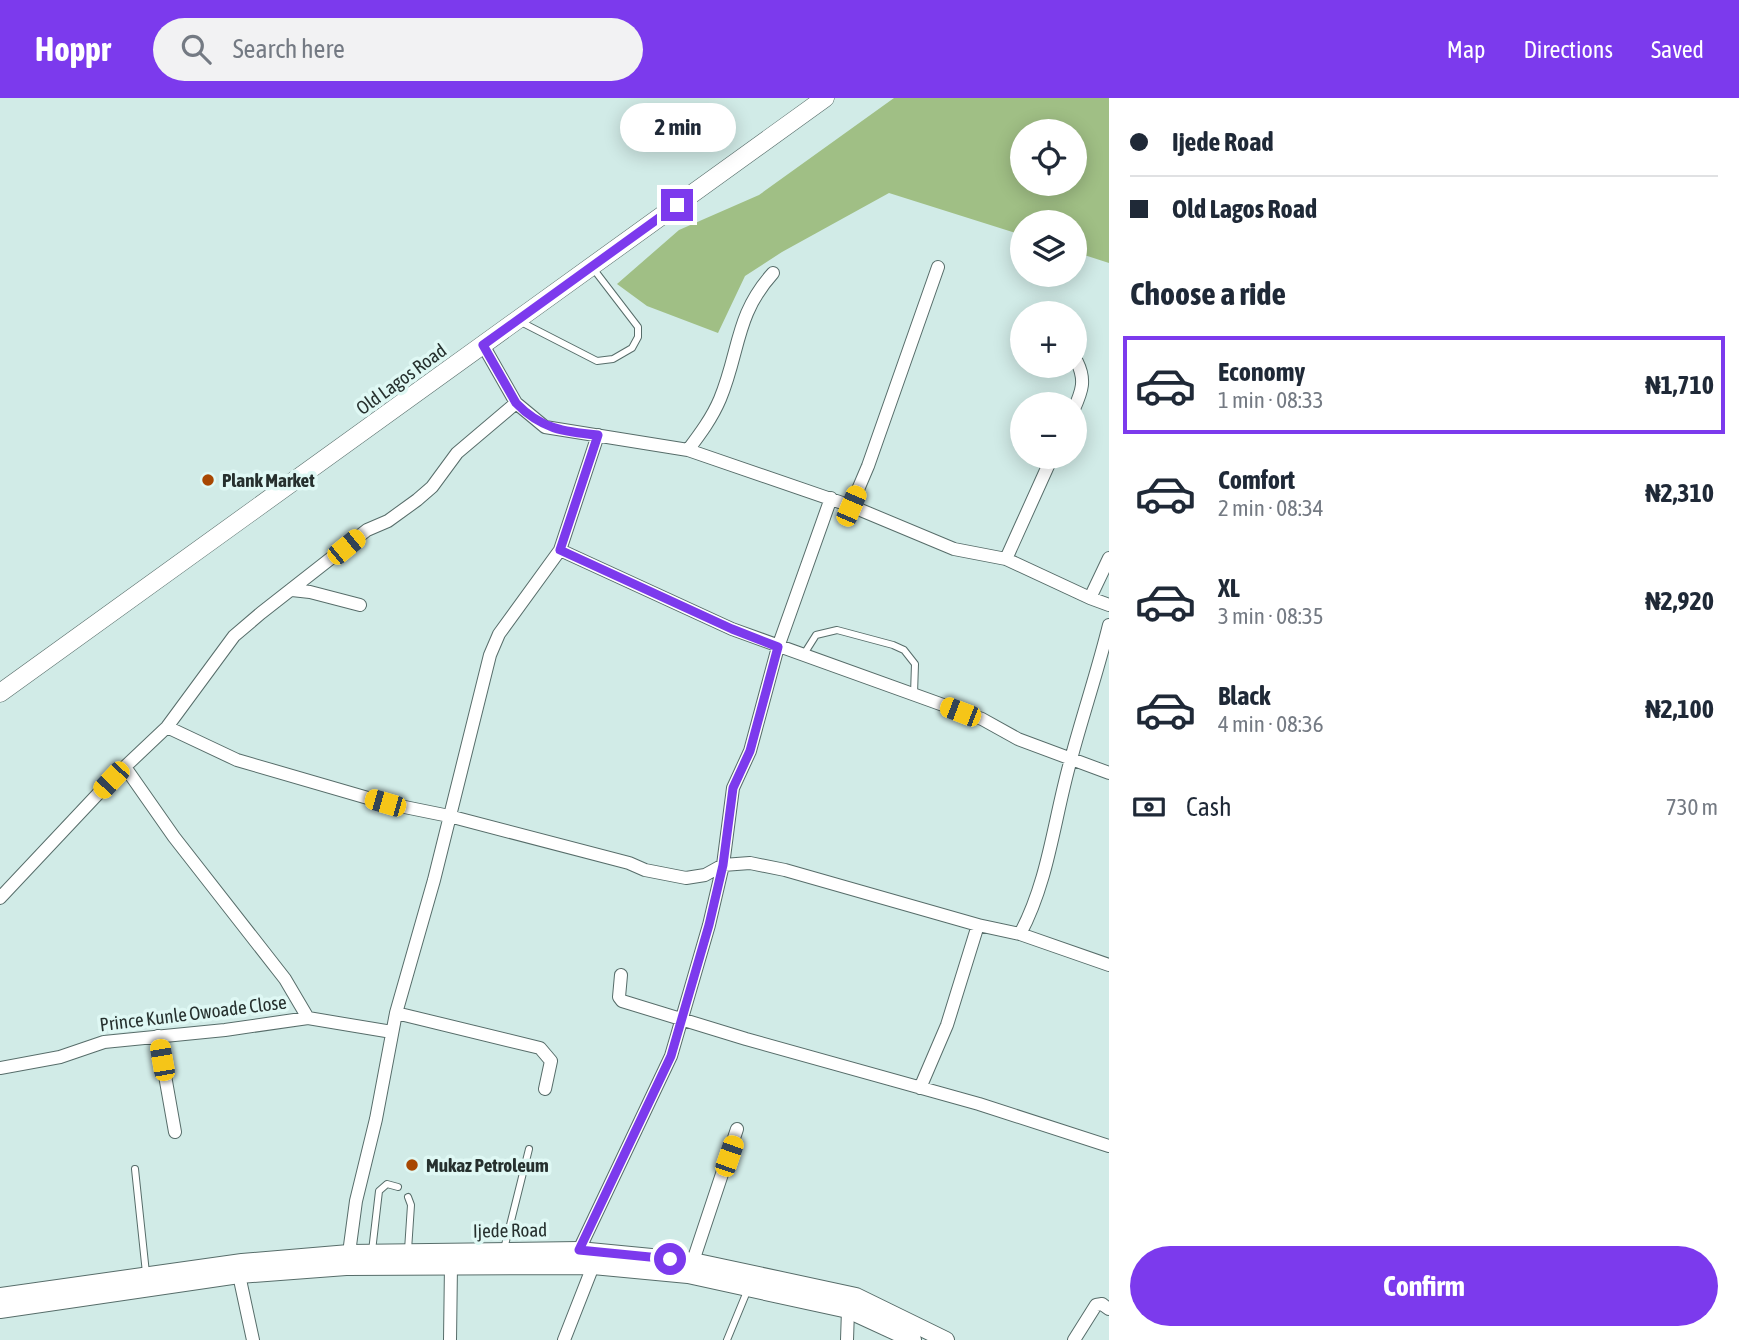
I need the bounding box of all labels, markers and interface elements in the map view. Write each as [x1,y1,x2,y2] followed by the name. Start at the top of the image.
[153,18,643,81] search box
[35,30,111,68] text: Hoppr
[177,30,215,68] icon: search
[233,34,345,64] text: Search here
[1447,36,1485,63] text: Map
[1523,36,1613,63] text: Directions
[1651,36,1704,63] text: Saved
[619,104,735,153] callout: 2 min
[655,114,701,140] text: 2 min
[1010,119,1087,469] map controls
[1010,119,1087,196] button: locate
[1172,127,1274,157] text: Ijede Road
[661,189,693,221] route end
[1172,194,1317,224] text: Old Lagos Road
[1010,210,1087,287] button: layers
[1130,275,1286,312] text: Choose a ride
[1010,301,1087,378] button: +
[352,339,450,419] street label: Old Lagos Road
[1134,354,1197,417] icon: car
[1218,357,1305,387] text: Economy
[1645,370,1714,400] text: ₦1,710
[1218,387,1324,413] text: 1 min · 08:33
[1010,392,1087,469] button: −
[1134,462,1197,525] icon: car
[1218,465,1295,495] text: Comfort
[222,469,315,491] place label: Plank Market
[200,472,216,488] marker: Plank Market
[1645,478,1714,508] text: ₦2,310
[834,483,869,529] car
[1218,495,1324,521] text: 2 min · 08:34
[324,526,369,568] car
[1134,570,1197,633] icon: car
[1218,573,1240,603] text: XL
[1645,586,1714,616] text: ₦2,920
[1218,603,1324,629] text: 3 min · 08:35
[1134,678,1197,741] icon: car
[1218,681,1270,711] text: Black
[1645,694,1714,724] text: ₦2,100
[937,695,984,729] car
[1218,711,1324,737] text: 4 min · 08:36
[89,757,134,803] car
[362,787,409,819] car
[1130,788,1168,826] icon: cash
[1186,792,1232,822] text: Cash
[1666,794,1718,820] text: 730 m
[98,991,288,1035] street label: Prince Kunle Owoade Close
[149,1037,176,1083] car
[713,1133,746,1179] car
[426,1154,549,1176] place label: Mukaz Petroleum
[404,1157,420,1173] marker: Mukaz Petroleum
[473,1218,547,1242] street label: Ijede Road
[654,1243,686,1275] route start
[1130,1246,1718,1326] button: Confirm

